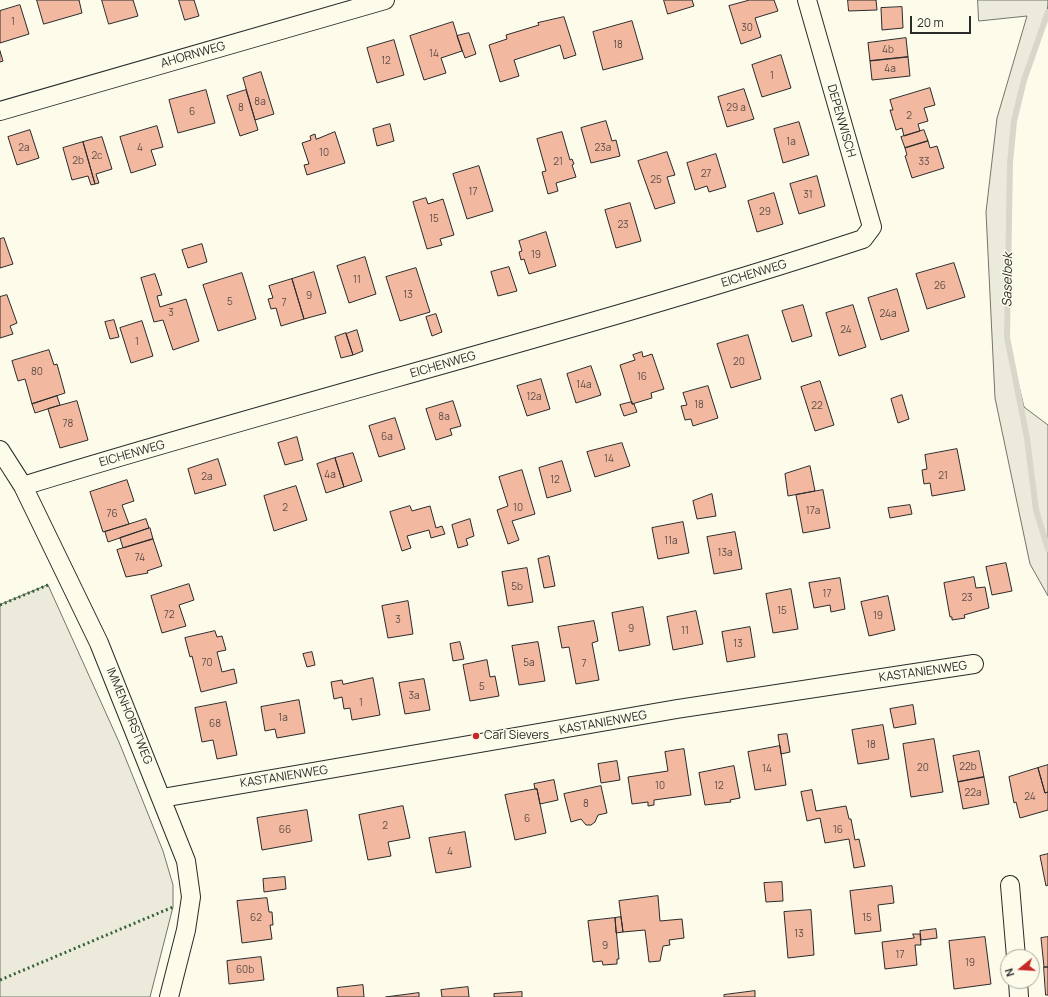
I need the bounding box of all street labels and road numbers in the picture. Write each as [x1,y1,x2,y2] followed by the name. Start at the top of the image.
[159,39,227,71] street label: AHORNWEG
[824,83,858,159] street label: DEPENWISCH
[720,257,788,291] street label: EICHENWEG
[408,349,478,381] street label: EICHENWEG
[97,438,167,470] street label: EICHENWEG
[878,659,968,685] street label: KASTANIENWEG
[103,665,155,767] street label: IMMENHORSTWEG
[558,708,648,738] street label: KASTANIENWEG
[239,763,329,791] street label: KASTANIENWEG

